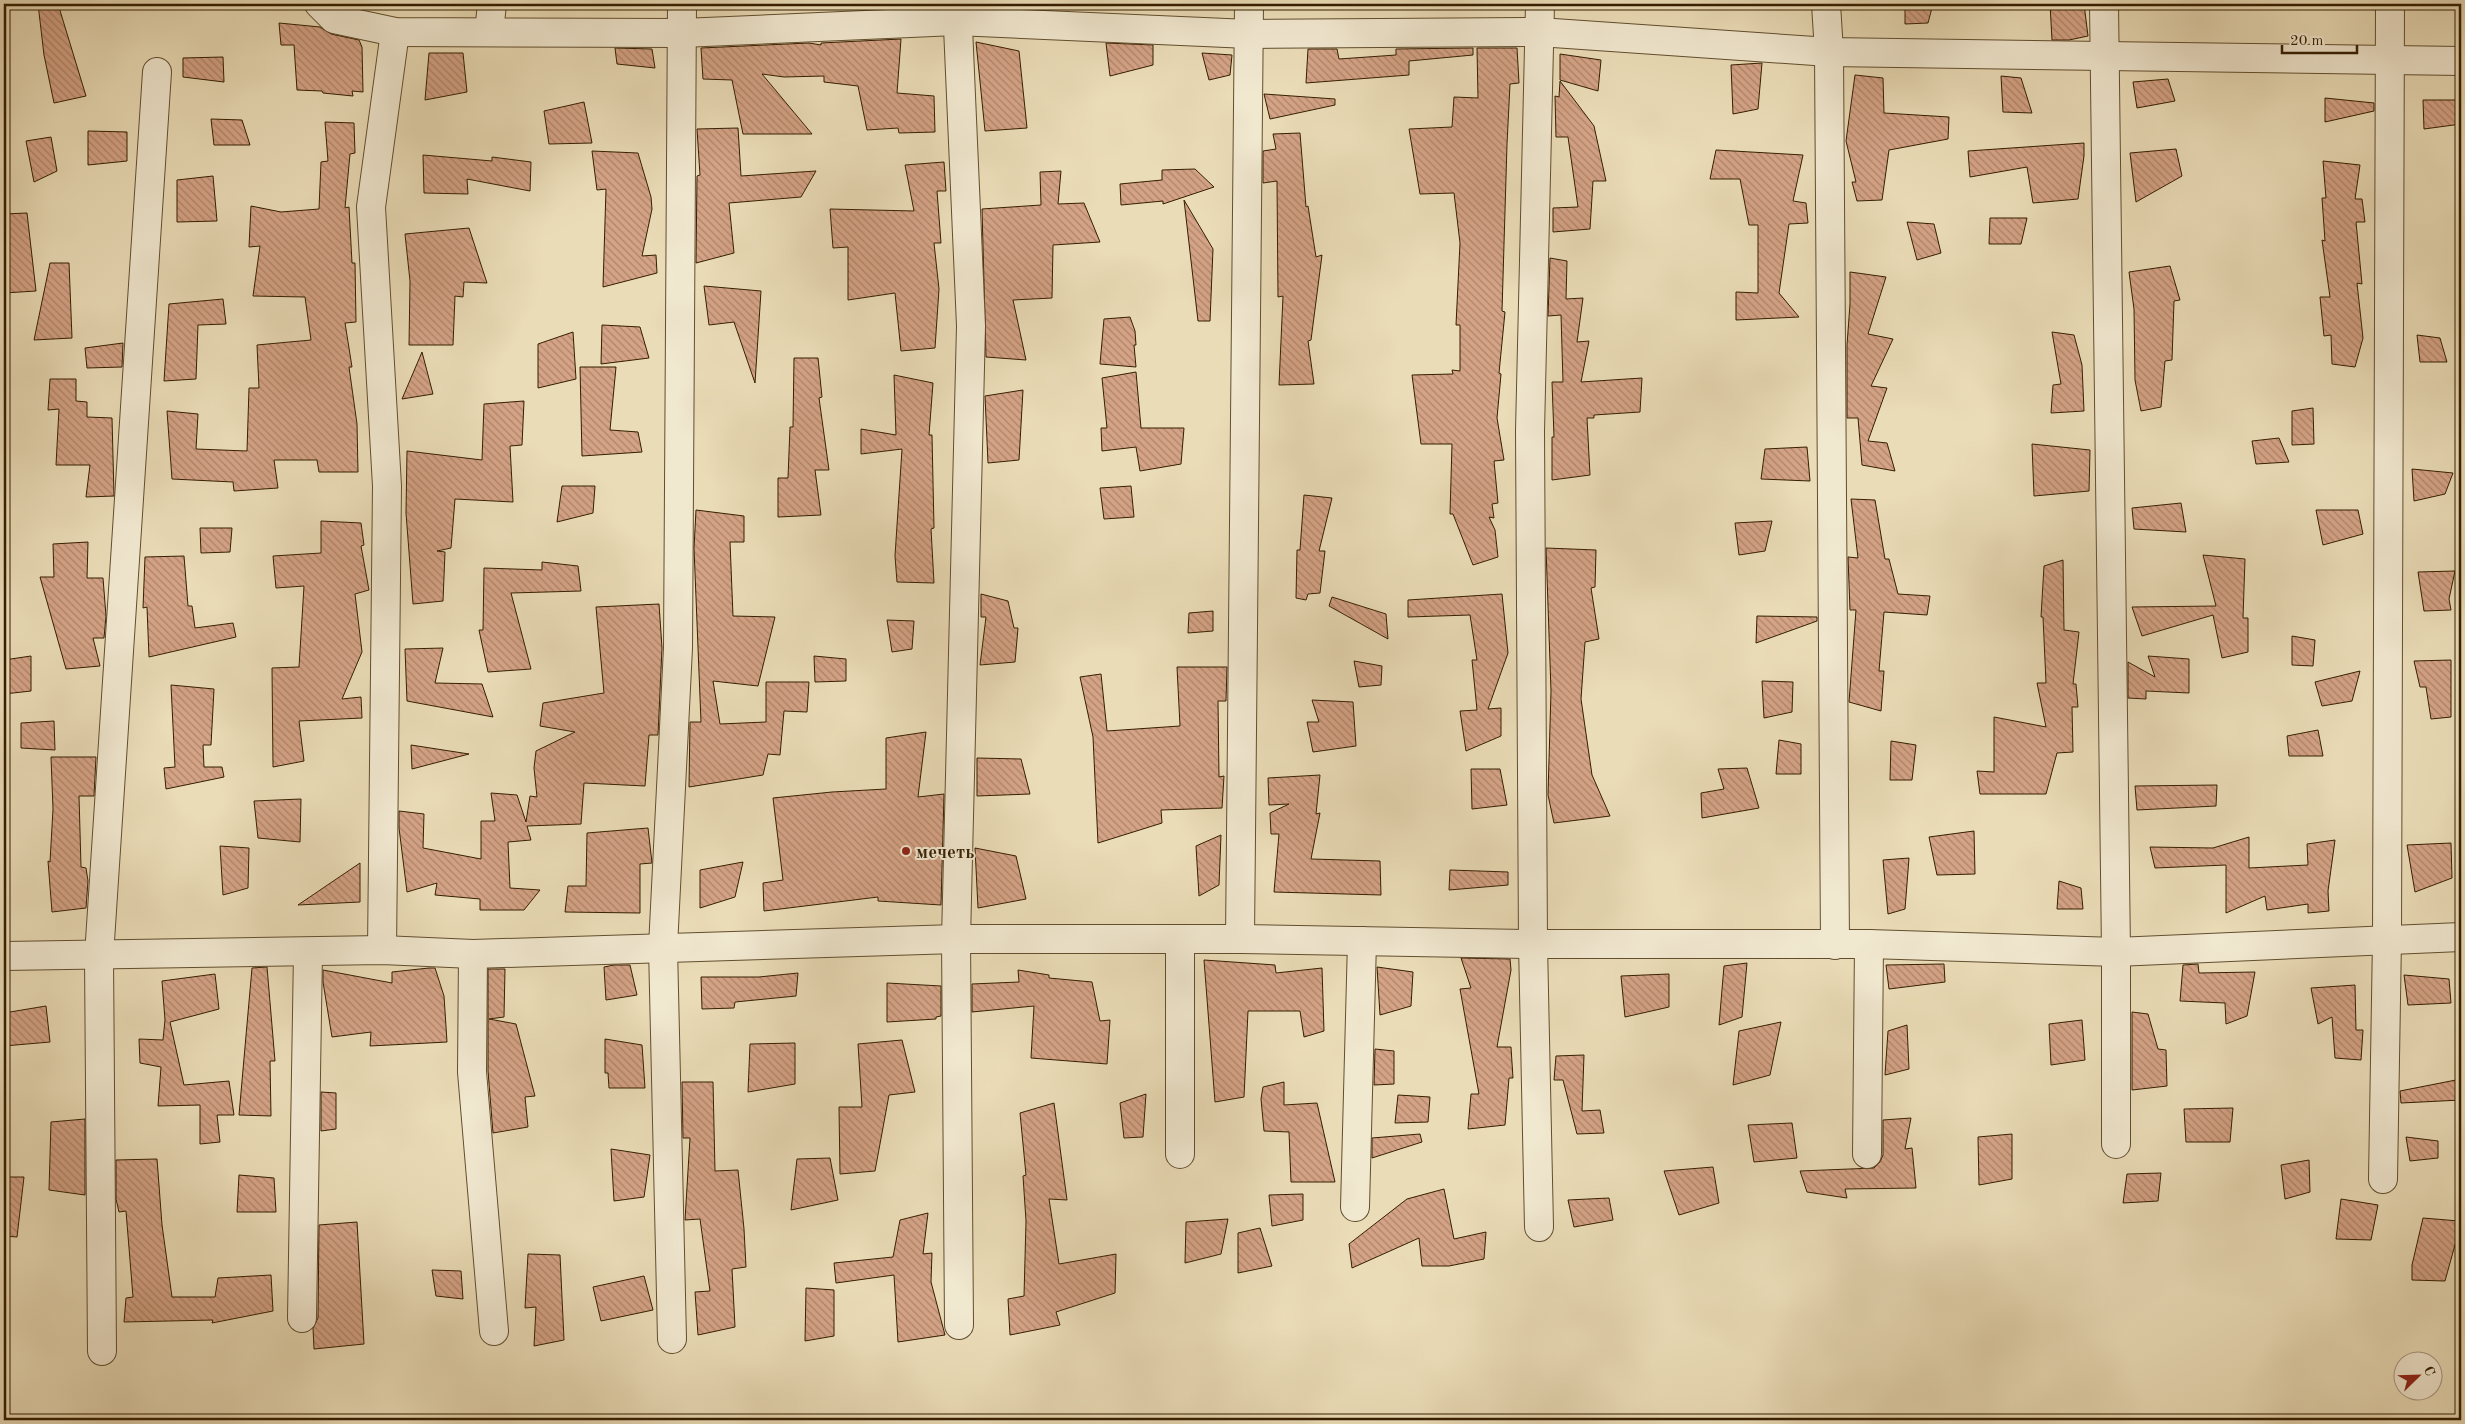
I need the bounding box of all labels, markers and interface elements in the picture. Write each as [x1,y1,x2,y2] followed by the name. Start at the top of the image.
[2282,22,2358,54] scale bar
[2290,34,2324,49] text: 20 m
[916,844,974,863] place label: мечеть
[900,845,912,857] marker: мечеть
[2392,1352,2442,1402] north arrow
[2421,1364,2437,1378] text: С

